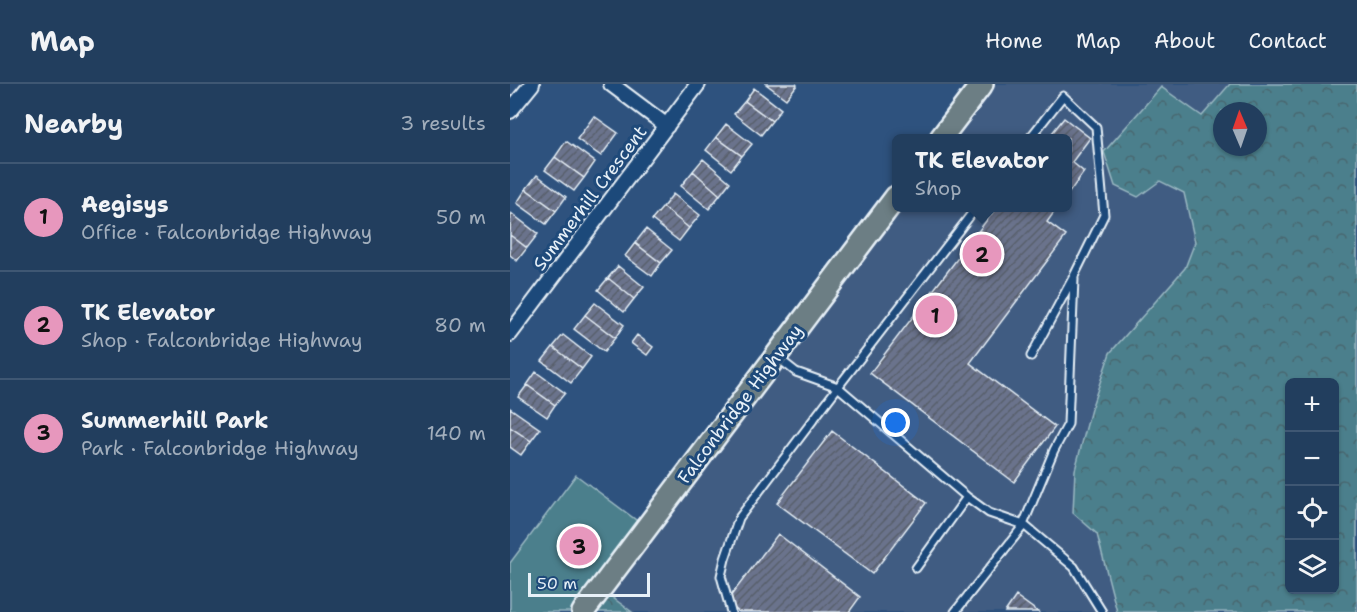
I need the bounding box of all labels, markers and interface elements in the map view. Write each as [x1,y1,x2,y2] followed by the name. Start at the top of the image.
[30,22,95,60] text: Map
[985,27,1043,55] text: Home
[1076,27,1121,55] text: Map
[1154,27,1215,55] text: About
[1248,27,1327,55] text: Contact
[1213,102,1267,156] north arrow
[24,106,123,141] text: Nearby
[400,110,486,136] text: 3 results
[528,121,652,275] street label: Summerhill Crescent
[892,134,1072,212] popup
[915,146,1049,175] text: TK Elevator
[915,175,961,201] text: Shop
[81,190,168,219] text: Aegisys
[39,204,48,230] text: 1
[436,204,486,230] text: 50 m
[81,219,372,245] text: Office · Falconbridge Highway
[962,232,1002,276] pin: 2
[916,292,954,338] pin: 1
[81,298,215,327] text: TK Elevator
[37,312,51,338] text: 2
[434,312,486,338] text: 80 m
[672,319,808,489] street label: Falconbridge Highway
[81,327,363,353] text: Shop · Falconbridge Highway
[1285,378,1339,594] map controls
[1285,378,1339,432] button: +
[81,406,269,435] text: Summerhill Park
[881,408,910,437] your location
[37,420,51,446] text: 3
[427,420,486,446] text: 140 m
[1285,432,1339,486] button: −
[81,435,359,461] text: Park · Falconbridge Highway
[1285,486,1339,540] button: locate
[560,524,598,568] pin: 3
[1285,540,1339,594] button: layers
[528,570,650,598] scale bar
[537,573,577,594] text: 50 m

